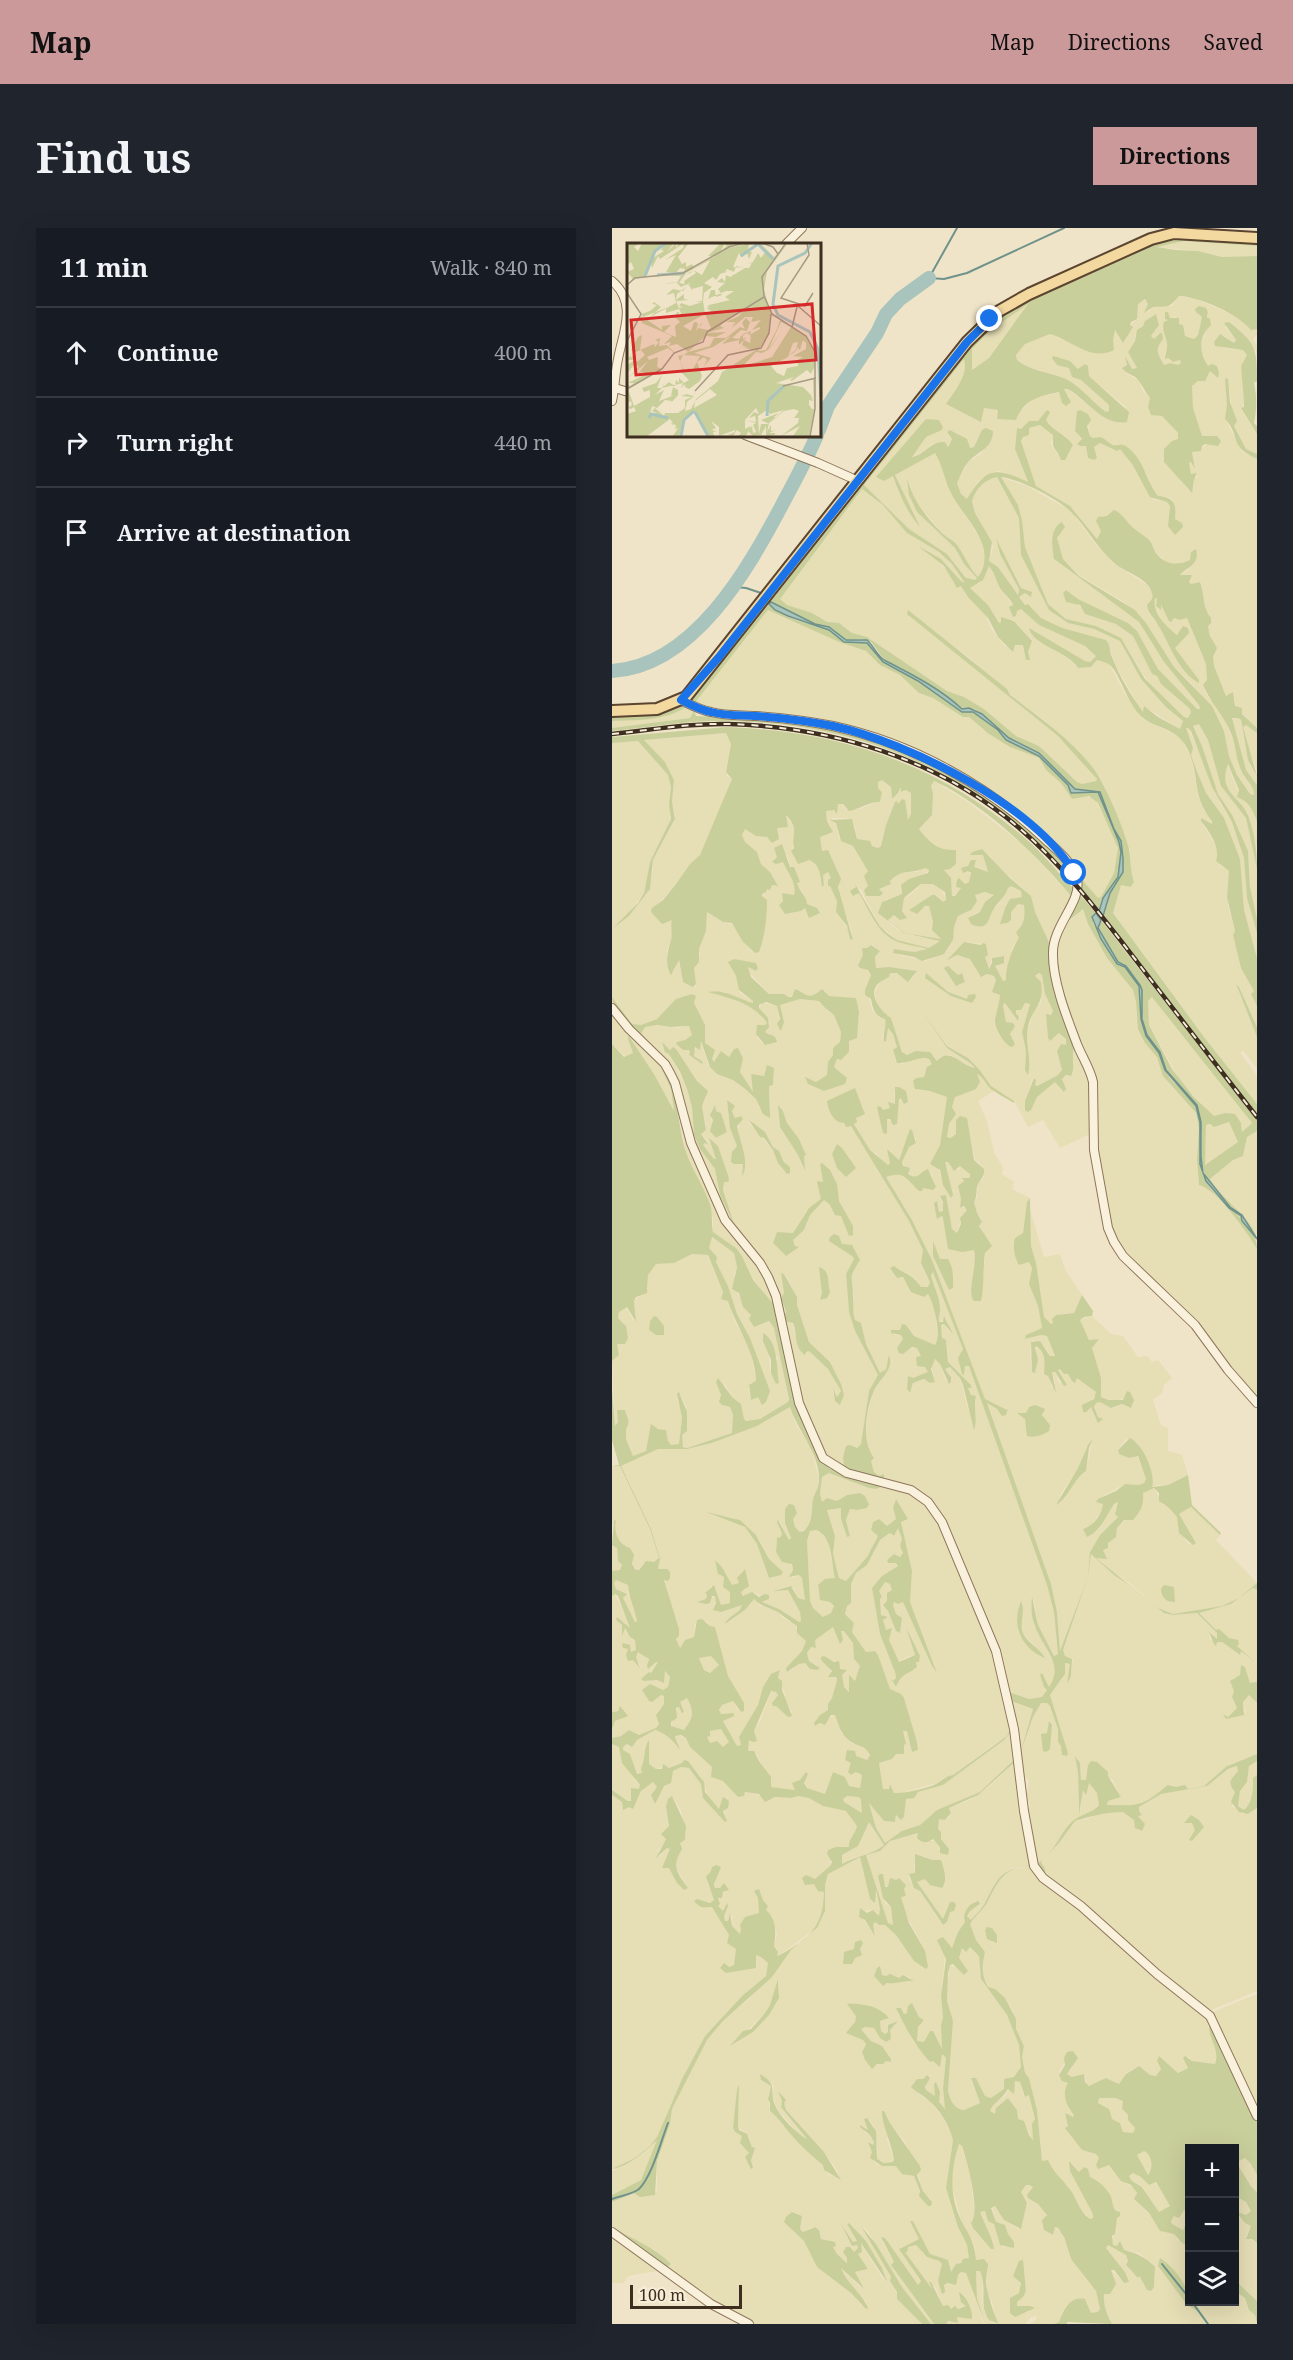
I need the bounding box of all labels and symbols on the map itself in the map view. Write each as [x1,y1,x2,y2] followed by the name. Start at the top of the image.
[627,243,820,436] inset map
[976,305,1002,331] route end
[1060,859,1086,885] route start
[630,2282,742,2310] scale bar

